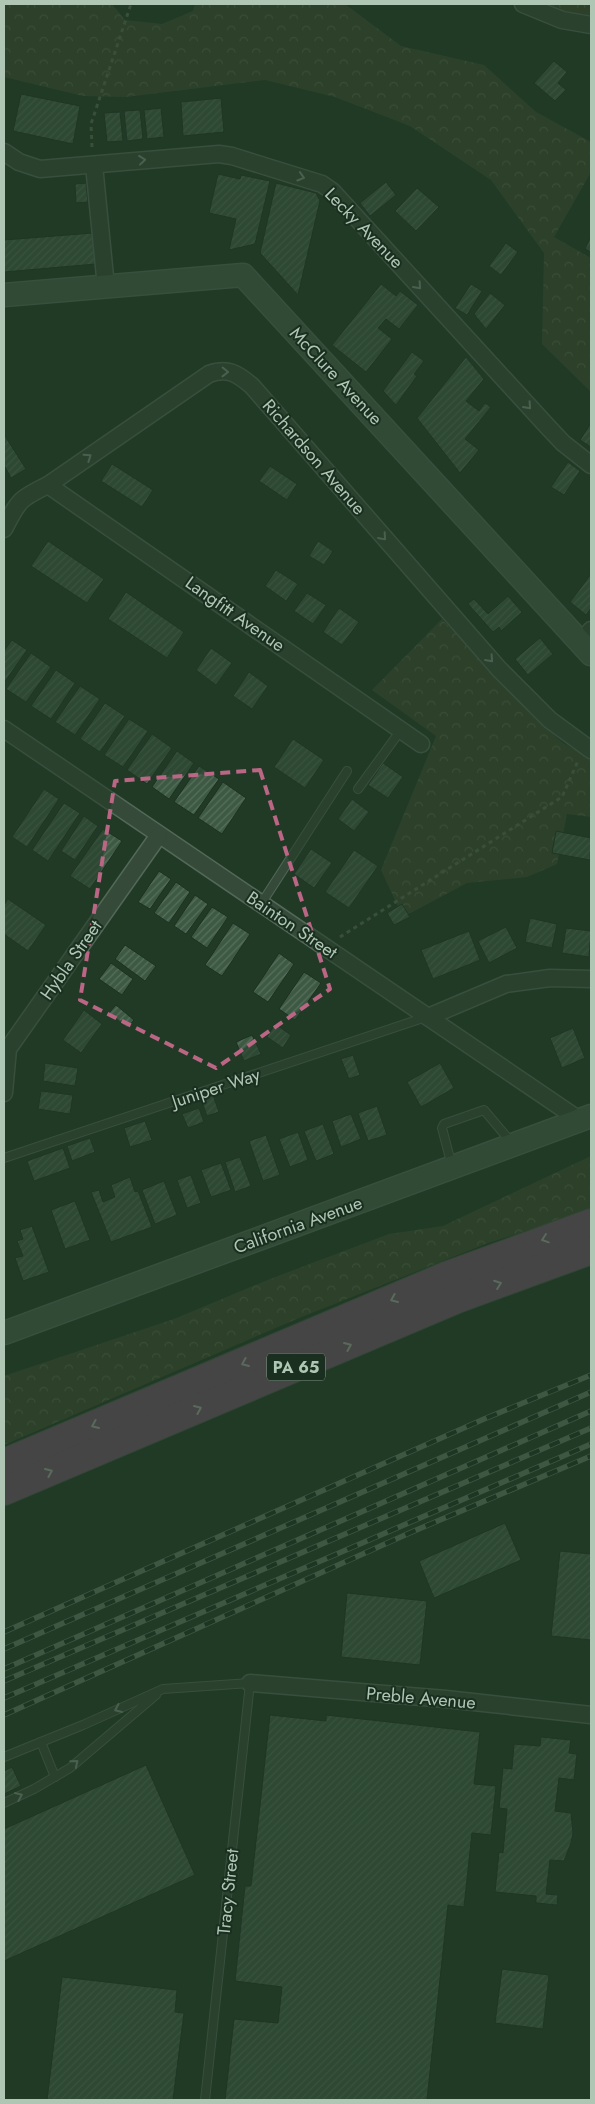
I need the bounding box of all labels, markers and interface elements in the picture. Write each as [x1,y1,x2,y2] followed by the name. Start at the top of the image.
[138,155,146,166] one-way arrow
[296,172,304,182] one-way arrow
[319,182,409,274] street label: Lecky Avenue
[412,280,421,289] one-way arrow
[284,321,388,431] street label: McClure Avenue
[221,367,229,377] one-way arrow
[256,393,372,521] street label: Richardson Avenue
[522,400,531,409] one-way arrow
[83,454,92,463] one-way arrow
[377,531,386,540] one-way arrow
[180,570,290,658] street label: Langfitt Avenue
[484,654,493,663] one-way arrow
[241,885,343,965] street label: Bainton Street
[34,914,108,1005] street label: Hybla Street
[167,1061,264,1115] street label: Juniper Way
[230,1190,366,1260] street label: California Avenue
[541,1233,550,1243] one-way arrow
[494,1280,502,1290] one-way arrow
[390,1292,399,1303] one-way arrow
[343,1341,352,1352] one-way arrow
[267,1354,325,1380] road number: PA 65
[241,1357,249,1367] one-way arrow
[193,1404,202,1415] one-way arrow
[91,1420,99,1430] one-way arrow
[44,1468,53,1478] one-way arrow
[365,1680,477,1716] street label: Preble Avenue
[114,1703,123,1714] one-way arrow
[70,1760,79,1769] one-way arrow
[14,1792,23,1802] one-way arrow
[211,1847,246,1936] street label: Tracy Street

